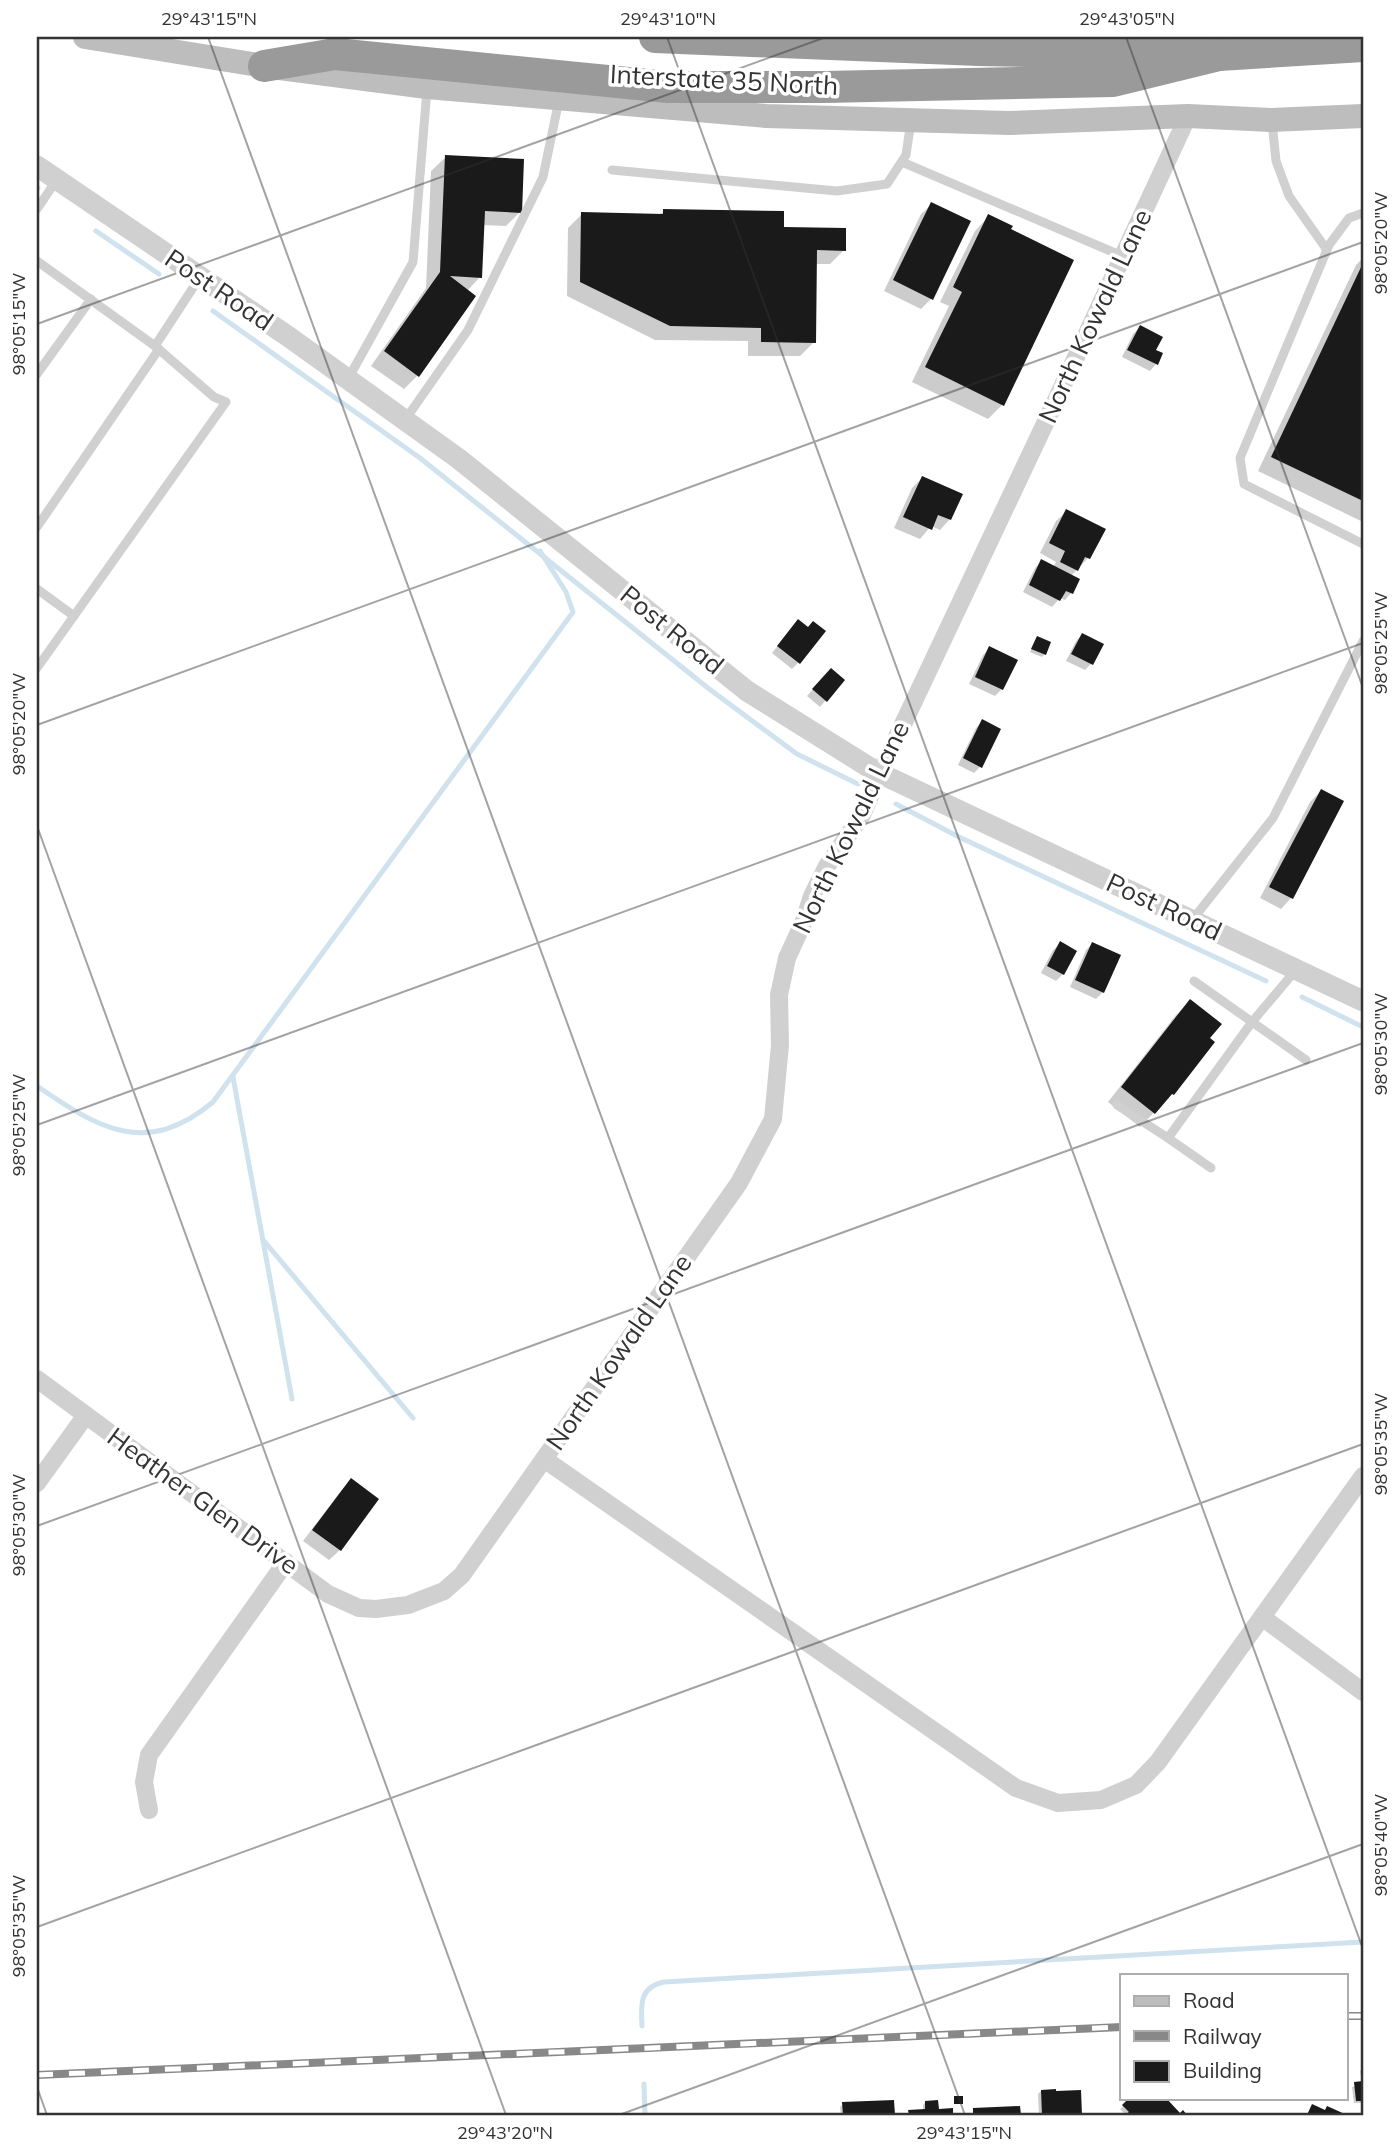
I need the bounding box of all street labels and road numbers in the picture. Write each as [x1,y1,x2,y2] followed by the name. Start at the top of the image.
[609,57,839,102] street label: Interstate 35 North
[1031,204,1159,428] street label: North Kowald Lane
[159,241,280,338] street label: Post Road
[614,578,731,681] street label: Post Road
[785,715,916,938] street label: North Kowald Lane
[1101,865,1227,948] street label: Post Road
[539,1247,699,1456] street label: North Kowald Lane
[101,1420,305,1581] street label: Heather Glen Drive

